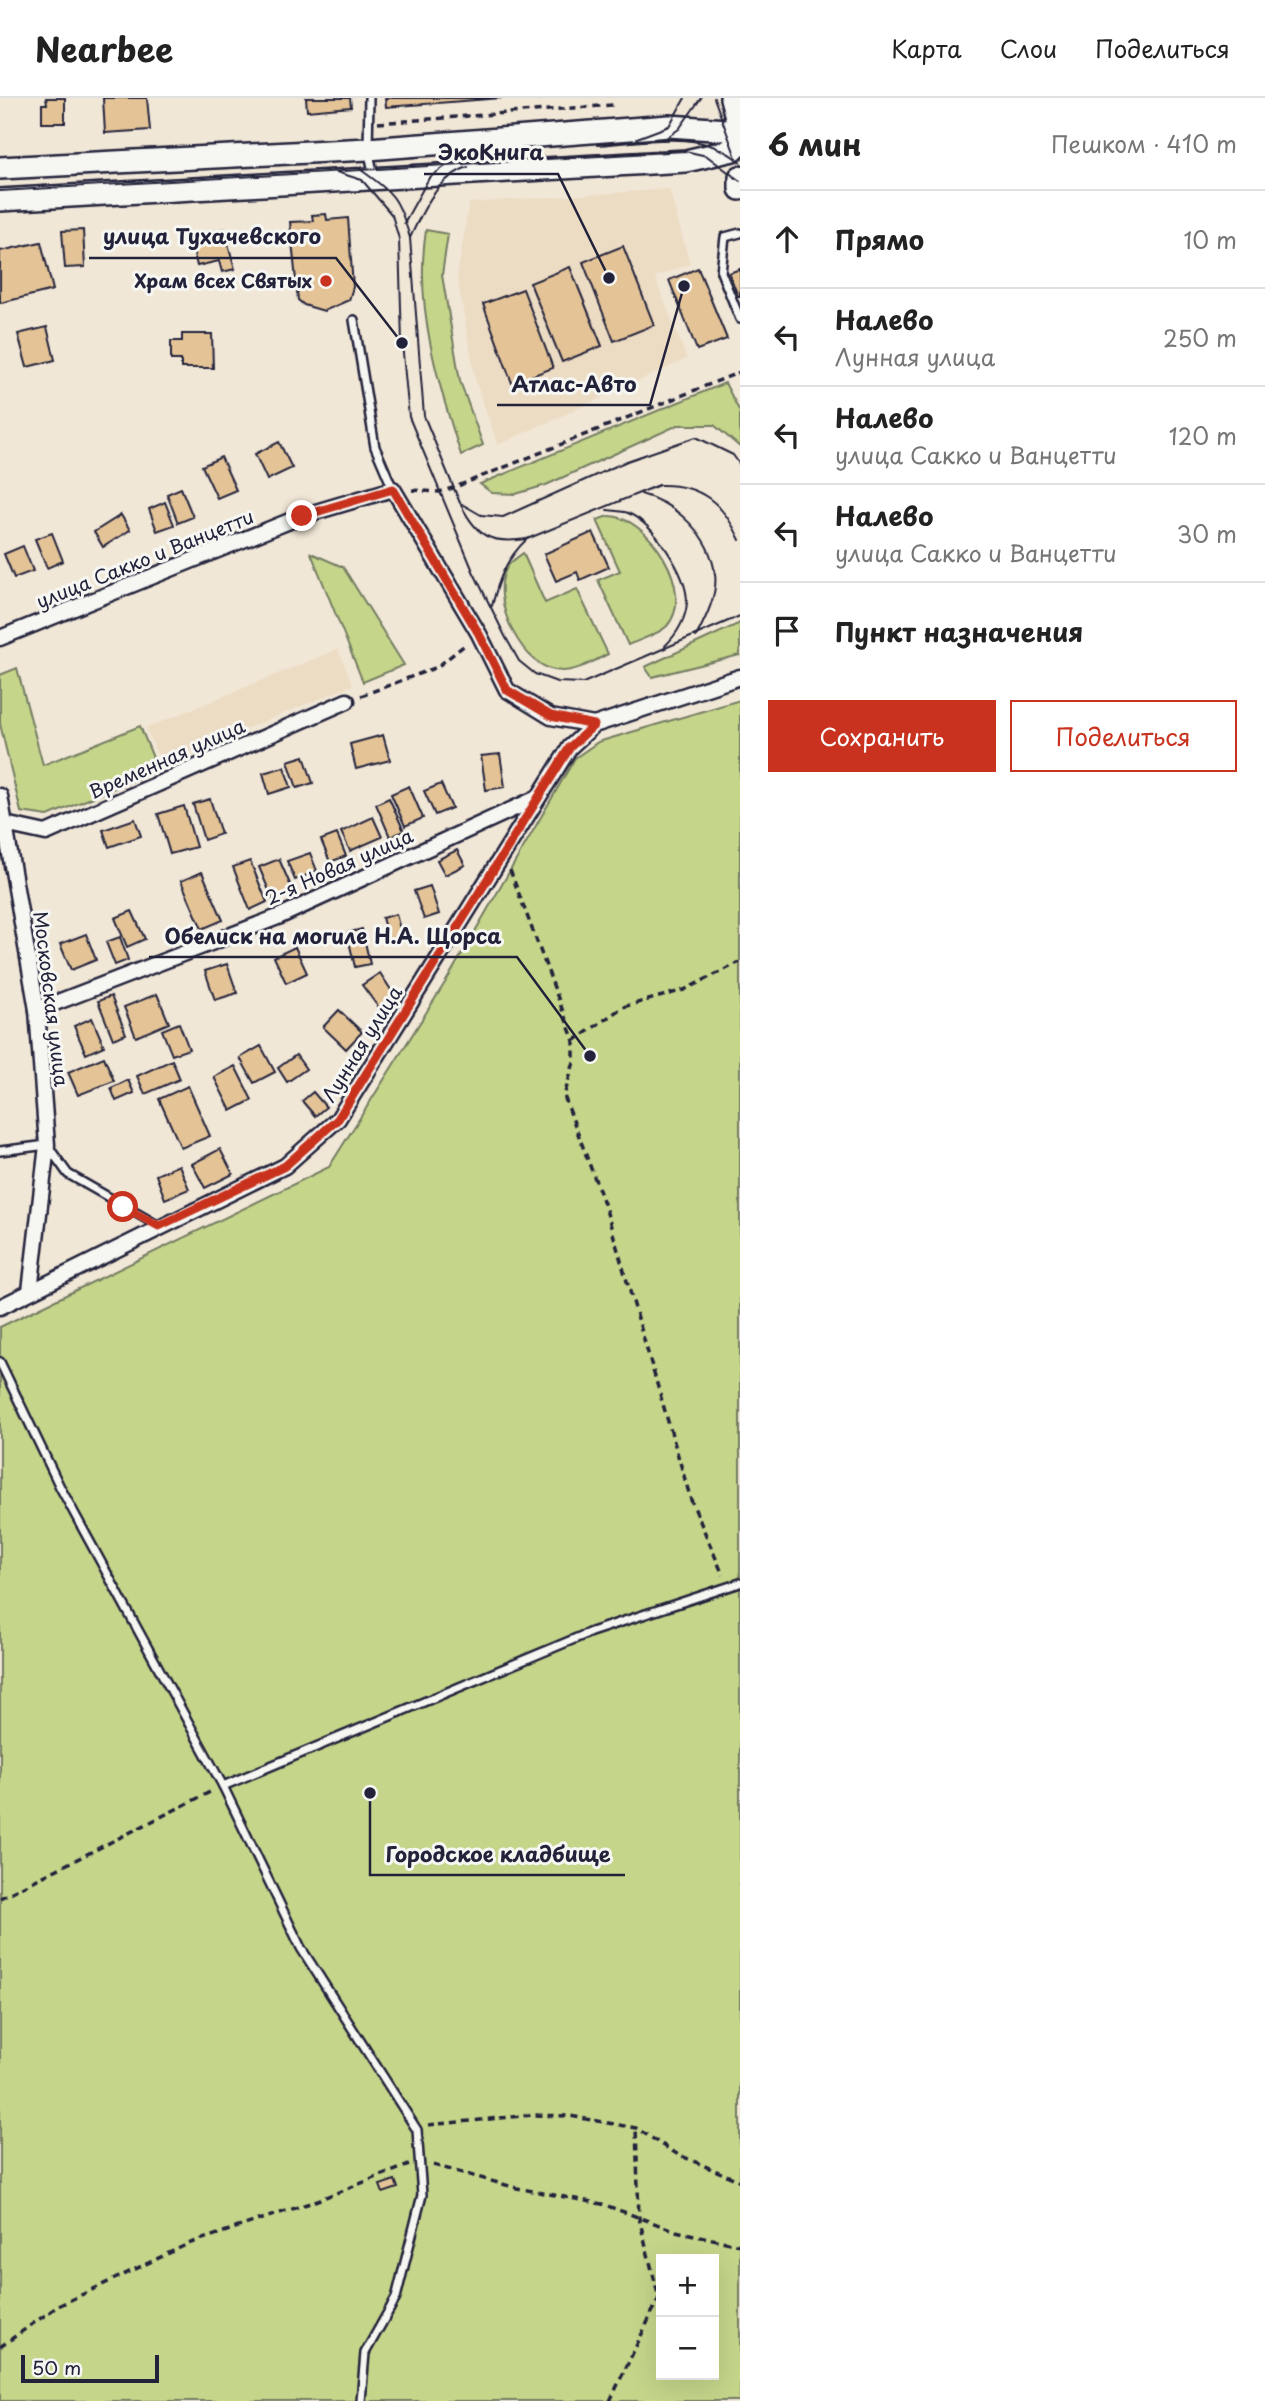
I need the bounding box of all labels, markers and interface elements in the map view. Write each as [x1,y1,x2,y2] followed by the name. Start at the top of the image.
[35,23,173,73] text: Nearbee
[891,30,962,66] text: Карта
[1000,30,1057,66] text: Слои
[1095,30,1230,66] text: Поделиться
[768,121,862,166] text: 6 мин
[1051,126,1237,161] text: Пешком · 410 m
[424,132,558,174] callout: ЭкоКнига
[438,135,544,167] text: ЭкоКнига
[89,216,336,258] callout: улица Тухачевского
[103,219,321,251] text: улица Тухачевского
[768,220,806,258] icon: ahead
[835,220,924,259] text: Прямо
[1183,222,1237,257] text: 10 m
[135,266,312,294] place label: Храм всех Святых
[318,273,334,289] marker: Храм всех Святых
[835,300,933,339] text: Налево
[768,318,806,356] icon: left
[1163,320,1237,355] text: 250 m
[835,339,995,374] text: Лунная улица
[497,363,650,405] callout: Атлас-Авто
[512,367,636,399] text: Атлас-Авто
[835,398,933,437] text: Налево
[768,416,806,454] icon: left
[1169,418,1237,453] text: 120 m
[835,437,1117,472] text: улица Сакко и Ванцетти
[835,496,933,535] text: Налево
[286,500,317,531] route end
[32,502,258,615] street label: улица Сакко и Ванцетти
[768,514,806,552] icon: left
[1176,516,1237,551] text: 30 m
[835,535,1117,570] text: улица Сакко и Ванцетти
[768,612,806,650] icon: arrive
[835,612,1083,651] text: Пункт назначения
[768,700,996,772] button: Сохранить
[1010,700,1237,772] button: Поделиться
[84,711,249,805] street label: Временная улица
[260,821,417,911] street label: 2-я Новая улица
[27,910,77,1088] street label: Московская улица
[149,915,517,957] callout: Обелиск на могиле Н.А. Щорса
[164,919,502,951] text: Обелиск на могиле Н.А. Щорса
[314,980,408,1107] street label: Лунная улица
[107,1191,138,1222] route start
[370,1833,625,1875] callout: Городское кладбище
[385,1837,611,1869] text: Городское кладбище
[656,2254,719,2380] map controls
[656,2254,719,2317] button: +
[656,2317,719,2380] button: −
[21,2352,159,2384] scale bar
[32,2353,81,2381] text: 50 m

